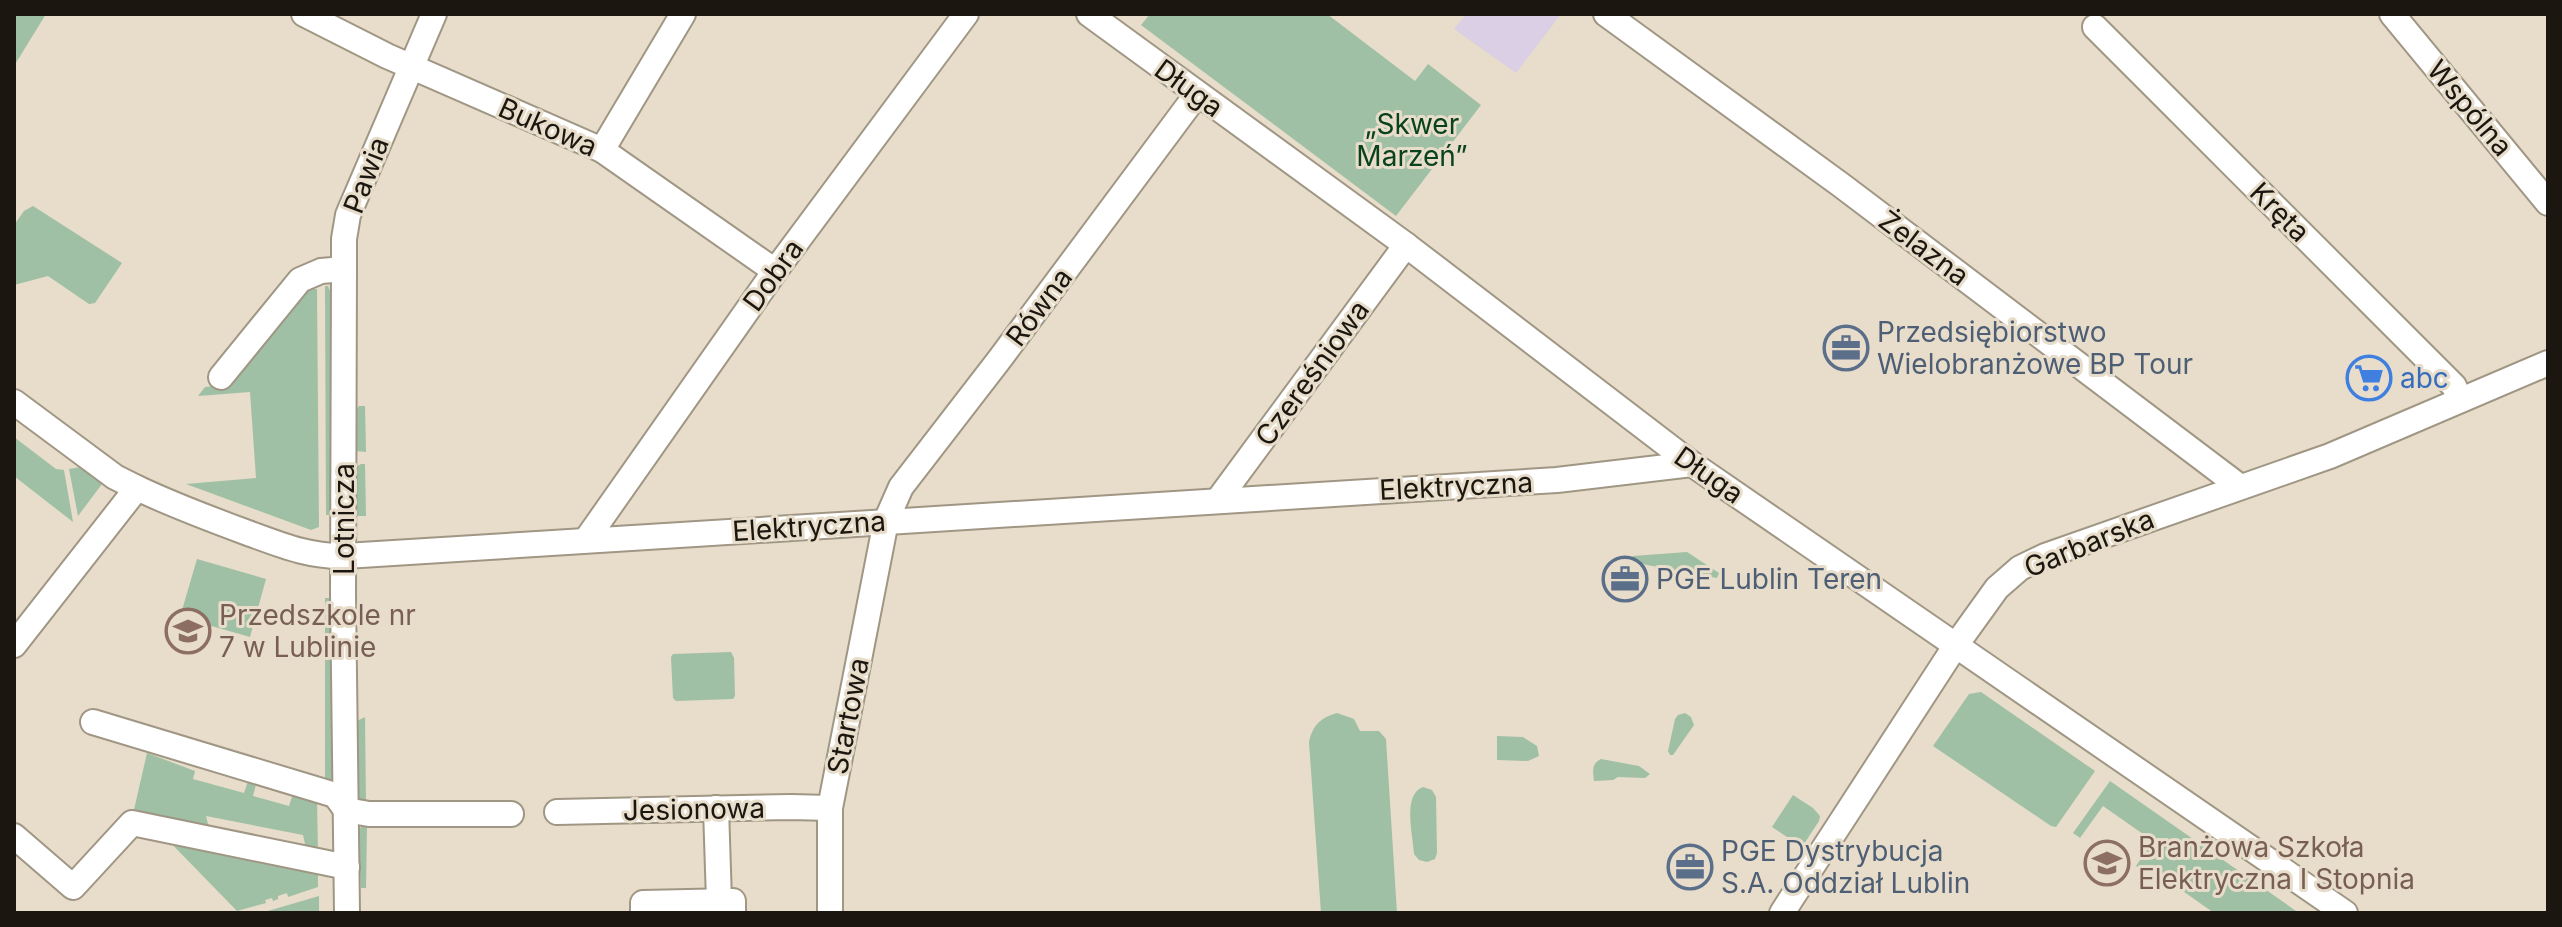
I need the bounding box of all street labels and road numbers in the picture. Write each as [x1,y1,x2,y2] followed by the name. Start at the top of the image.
[1148,52,1230,124] street label: Długa
[2420,53,2520,163] street label: Wspólna
[493,90,603,164] street label: Bukowa
[336,132,396,218] street label: Pawia
[2243,175,2317,249] street label: Kręta
[1872,203,1976,293] street label: Żelazna
[736,232,810,318] street label: Dobra
[999,261,1079,353] street label: Równa
[1248,294,1376,452] street label: Czereśniowa
[1668,439,1750,511] street label: Długa
[327,463,361,575] street label: Lotnicza
[1378,465,1534,507] street label: Elektryczna
[2019,502,2159,584] street label: Garbarska
[731,504,887,548] street label: Elektryczna
[820,655,876,777] street label: Startowa
[623,791,765,827] street label: Jesionowa

